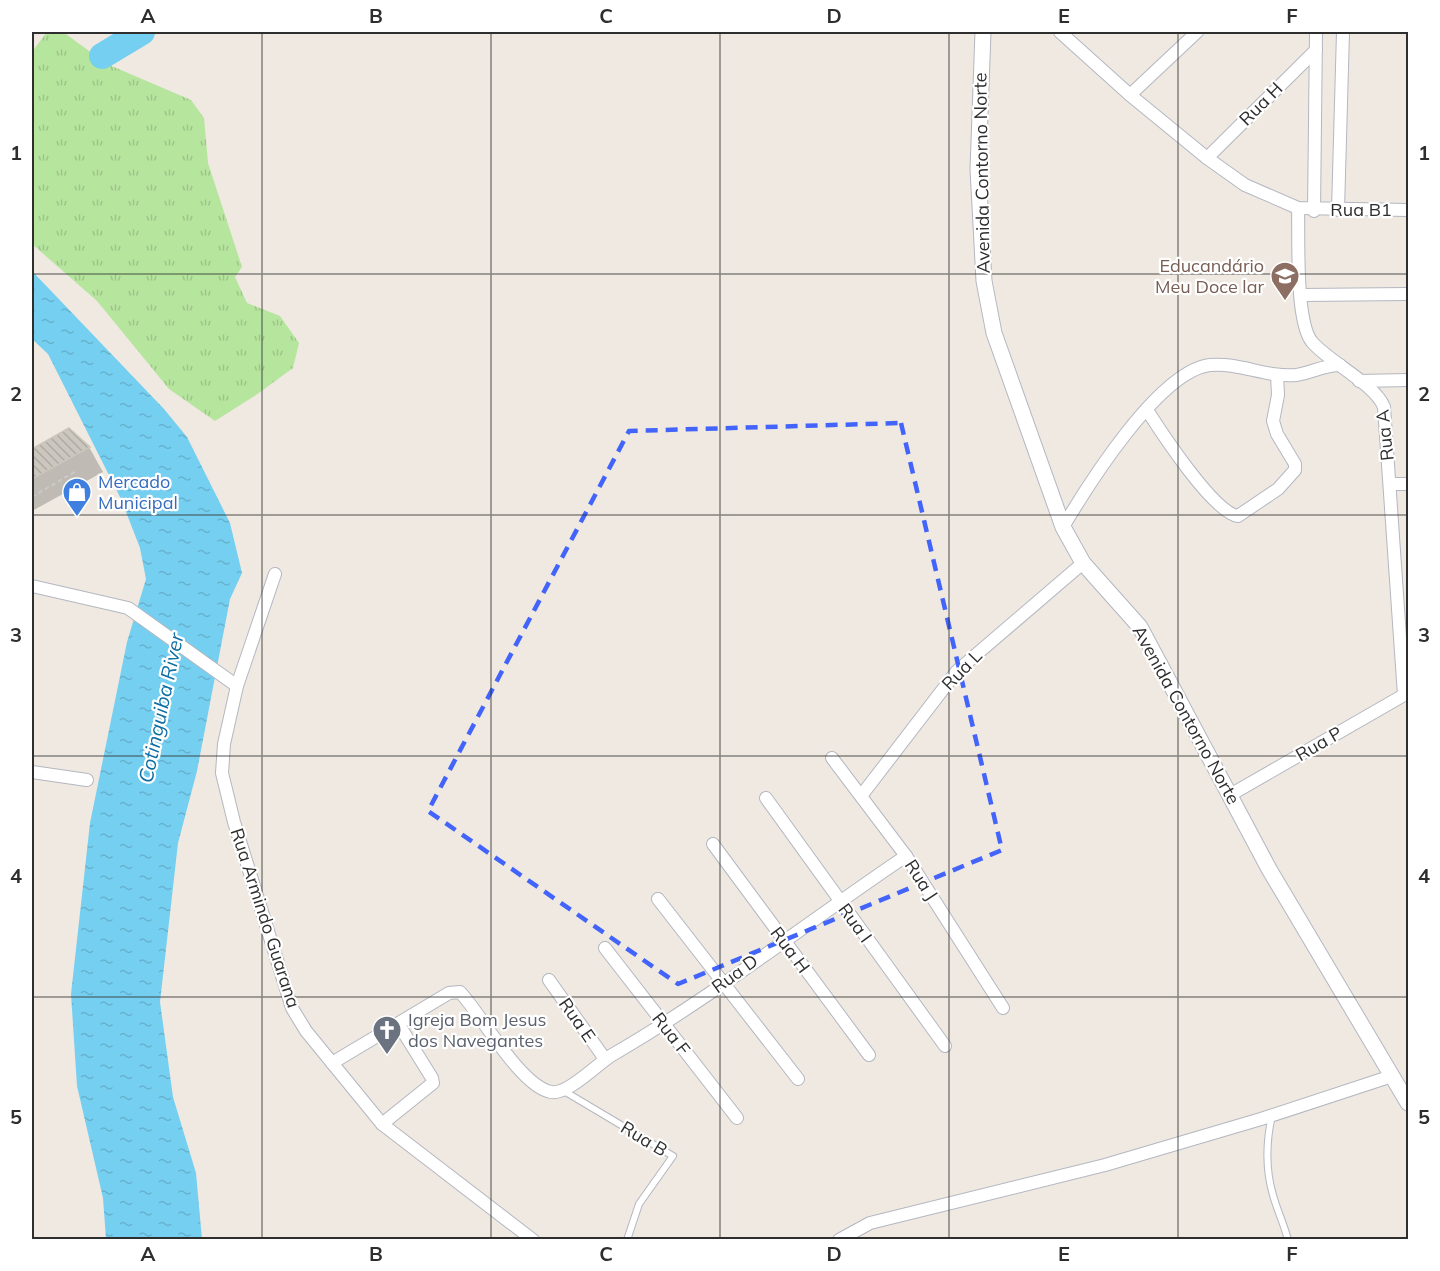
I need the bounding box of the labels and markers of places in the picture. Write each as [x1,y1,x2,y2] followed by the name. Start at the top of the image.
[1155,254,1264,298] place label: Educandário Meu Doce lar
[1269,260,1301,302] school or university icon: Educandário Meu Doce lar
[98,470,178,514] place label: Mercado Municipal
[61,476,93,518] shop icon: Mercado Municipal
[408,1008,547,1052] place label: Igreja Bom Jesus dos Navegantes
[371,1014,403,1056] church icon: Igreja Bom Jesus dos Navegantes

